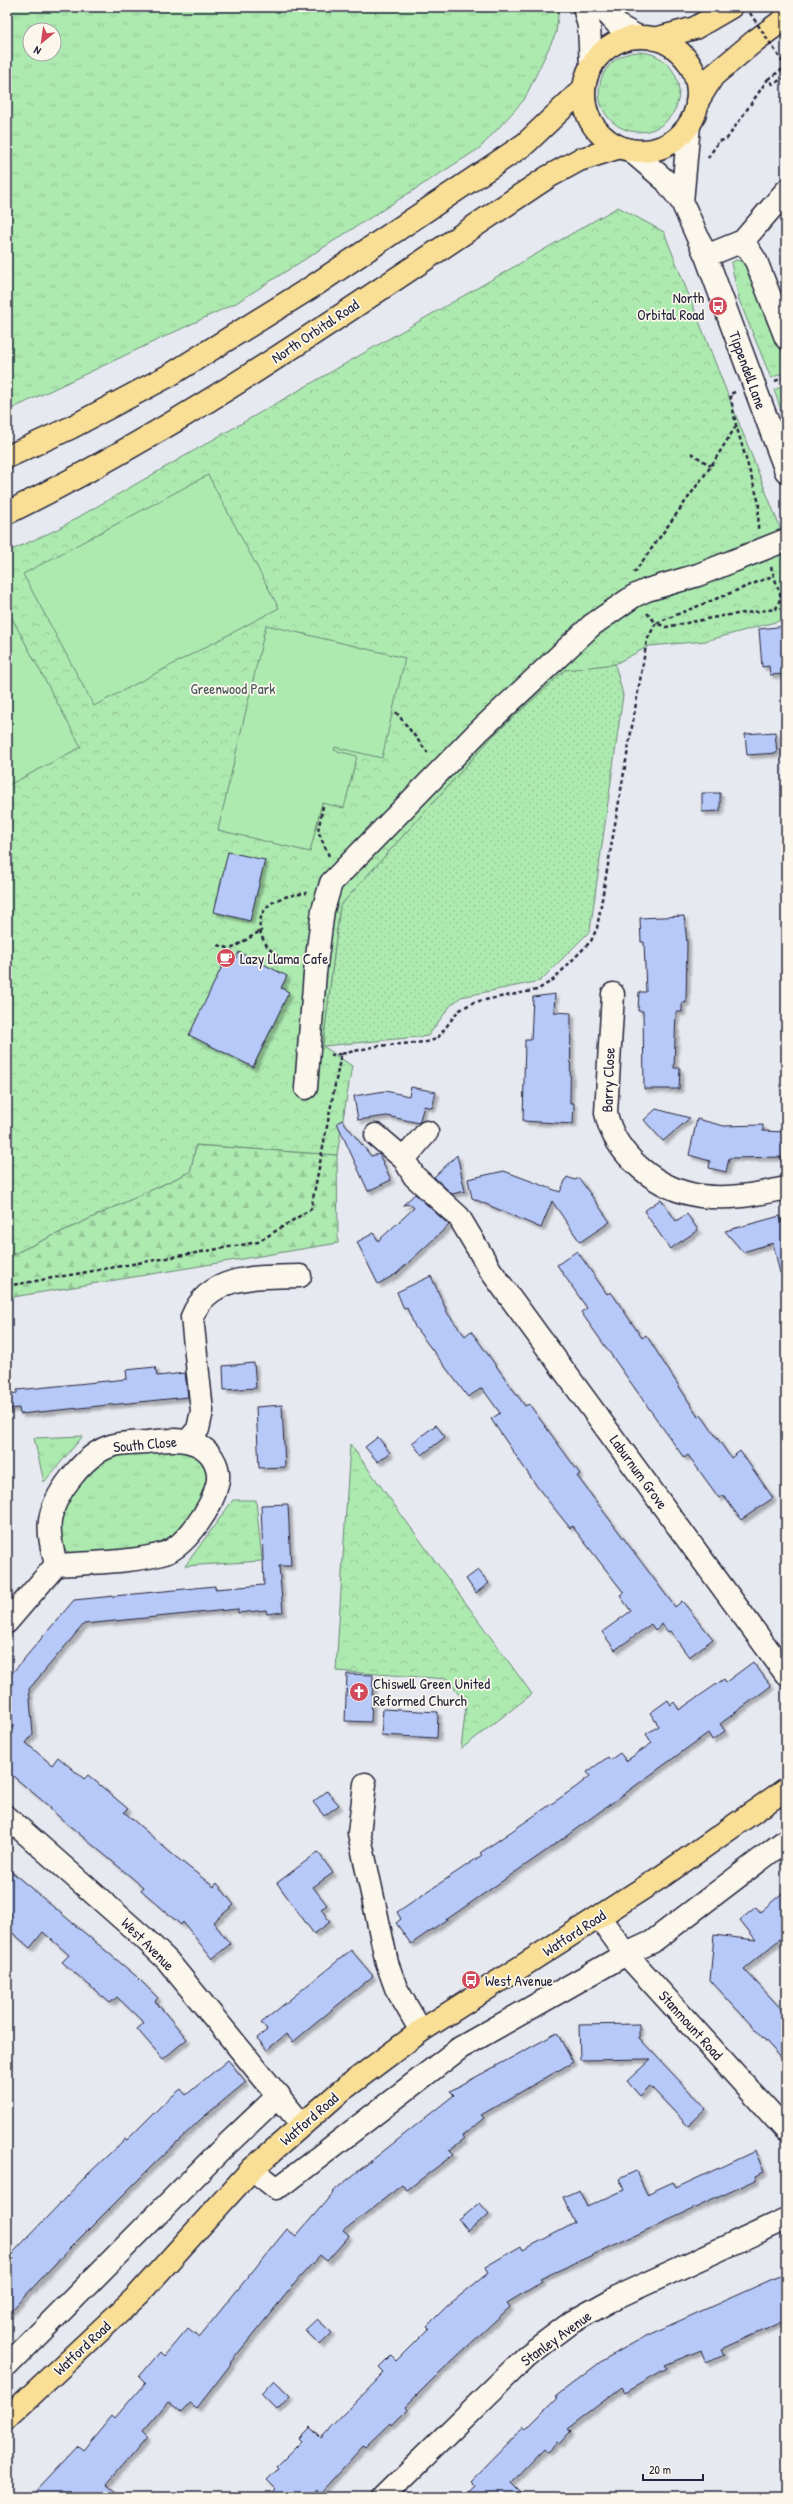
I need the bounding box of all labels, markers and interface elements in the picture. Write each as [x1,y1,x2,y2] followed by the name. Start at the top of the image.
[22,22,62,62] north arrow
[31,43,43,58] text: N
[637,287,704,325] place label: North Orbital Road
[267,294,363,368] street label: North Orbital Road
[707,295,729,317] bus stop icon: North Orbital Road
[724,328,772,412] street label: Tippendell Lane
[190,678,276,699] park label: Greenwood Park
[215,947,237,969] cafe icon: Lazy Llama Cafe
[240,948,328,969] place label: Lazy Llama Cafe
[596,1047,620,1113] street label: Barry Close
[112,1431,178,1457] street label: South Close
[605,1431,673,1513] street label: Laburnum Grove
[373,1673,490,1711] place label: Chiswell Green United Reformed Church
[348,1681,370,1703] church icon: Chiswell Green United Reformed Church
[538,1905,610,1961] street label: Watford Road
[117,1913,179,1975] street label: West Avenue
[460,1969,482,1991] bus stop icon: West Avenue
[485,1970,553,1991] place label: West Avenue
[654,1986,728,2064] street label: Stanmount Road
[275,2088,343,2150] street label: Watford Road
[516,2305,596,2371] street label: Stanley Avenue
[49,2316,115,2380] street label: Watford Road
[643,2456,703,2482] scale bar
[649,2461,671,2478] text: 20 m

